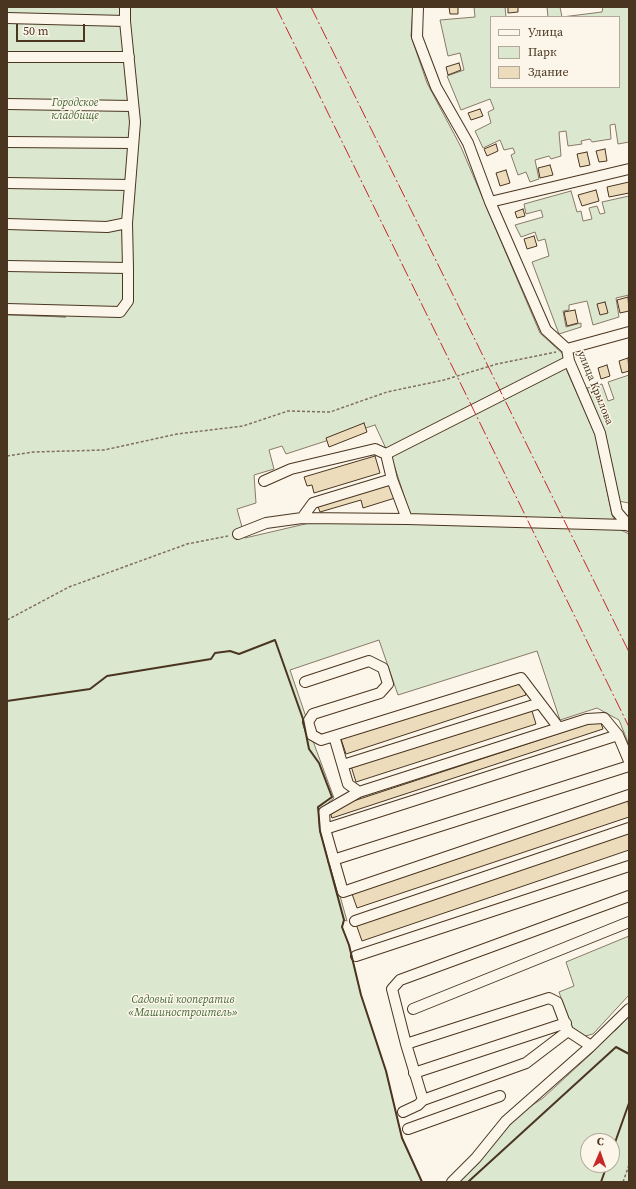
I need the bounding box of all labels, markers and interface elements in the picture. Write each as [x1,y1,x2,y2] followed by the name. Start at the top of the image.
[18,16,87,42] scale bar
[490,16,620,88] legend
[23,23,49,39] text: 50 m
[528,24,563,40] text: Улица
[528,44,557,60] text: Парк
[528,64,569,80] text: Здание
[51,96,99,122] park label: Городское кладбище
[574,349,616,427] street label: улица Крылова
[128,993,238,1019] park label: Садовый кооператив «Машиностроитель»
[580,1133,620,1173] north arrow
[597,1134,604,1149] text: С

